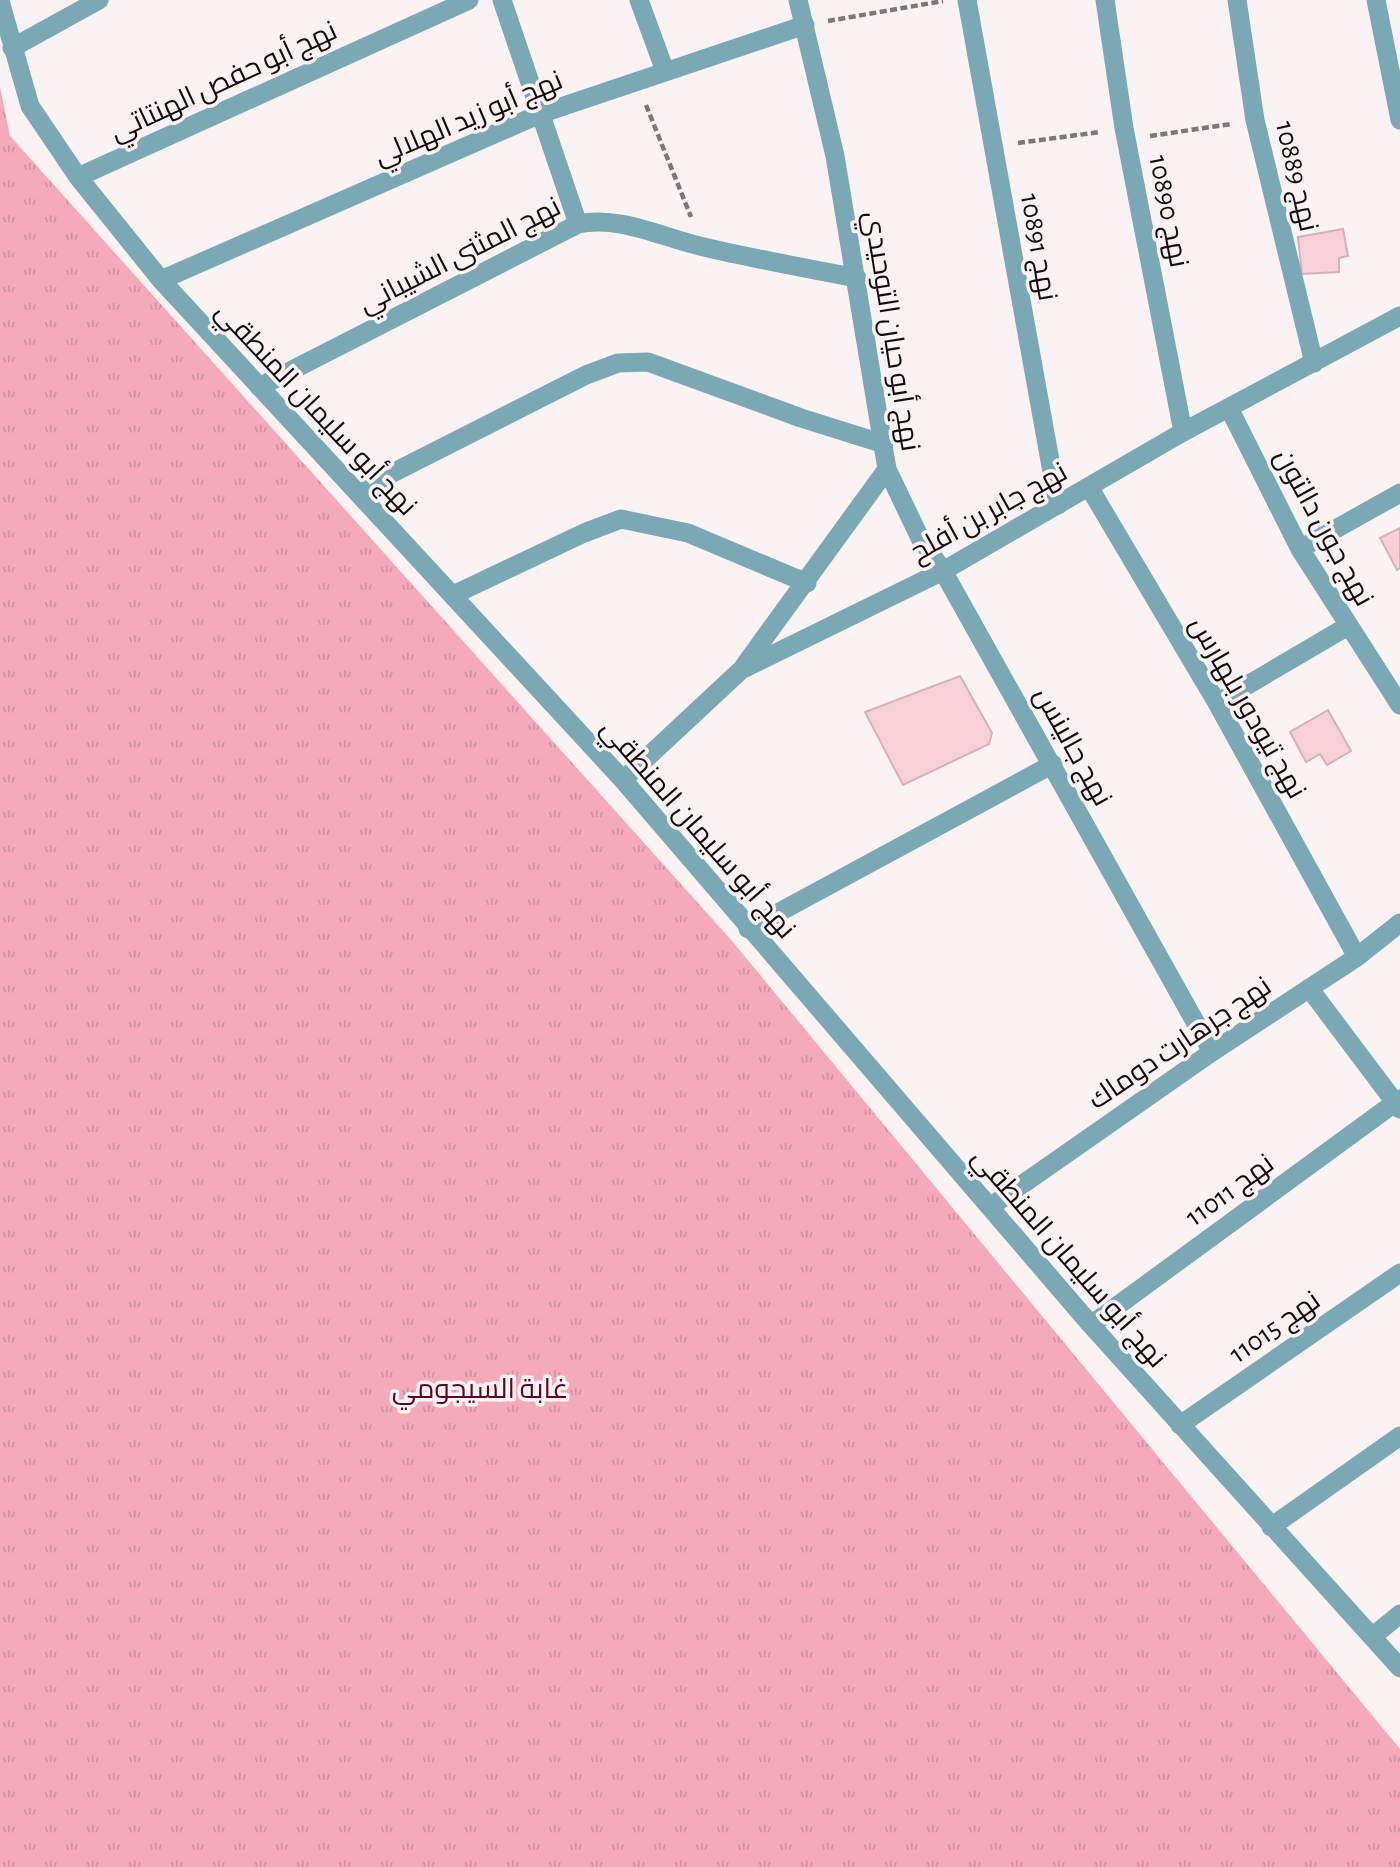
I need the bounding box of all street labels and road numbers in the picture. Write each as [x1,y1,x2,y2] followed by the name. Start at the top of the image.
[104,12,344,152] street label: نهج أبو حفص الهنتاتي
[369,62,569,177] street label: نهج أبو زيد الهلالي
[1267,119,1322,235] street label: نهج 10889
[1140,153,1193,270] street label: نهج 10890
[1012,191,1061,304] street label: نهج 10891
[354,192,568,324] street label: نهج المثنى الشيباني
[852,208,929,454] street label: نهج أبو حيان التوحيدي
[205,294,425,526] street label: نهج أبو سليمان المنطقي
[1266,445,1378,613] street label: نهج جون دالتون
[903,454,1074,570] street label: نهج جابر بن أفلح
[1181,612,1311,805] street label: نهج تيودور بلهارس
[1026,683,1116,813] street label: نهج جالينس
[590,711,804,948] street label: نهج أبو سليمان المنطقي
[1084,972,1278,1118] street label: نهج جرهارت دوماك
[961,1140,1175,1377] street label: نهج أبو سليمان المنطقي
[1181,1149,1281,1234] street label: نهج 11011
[1225,1286,1327,1371] street label: نهج 11015

